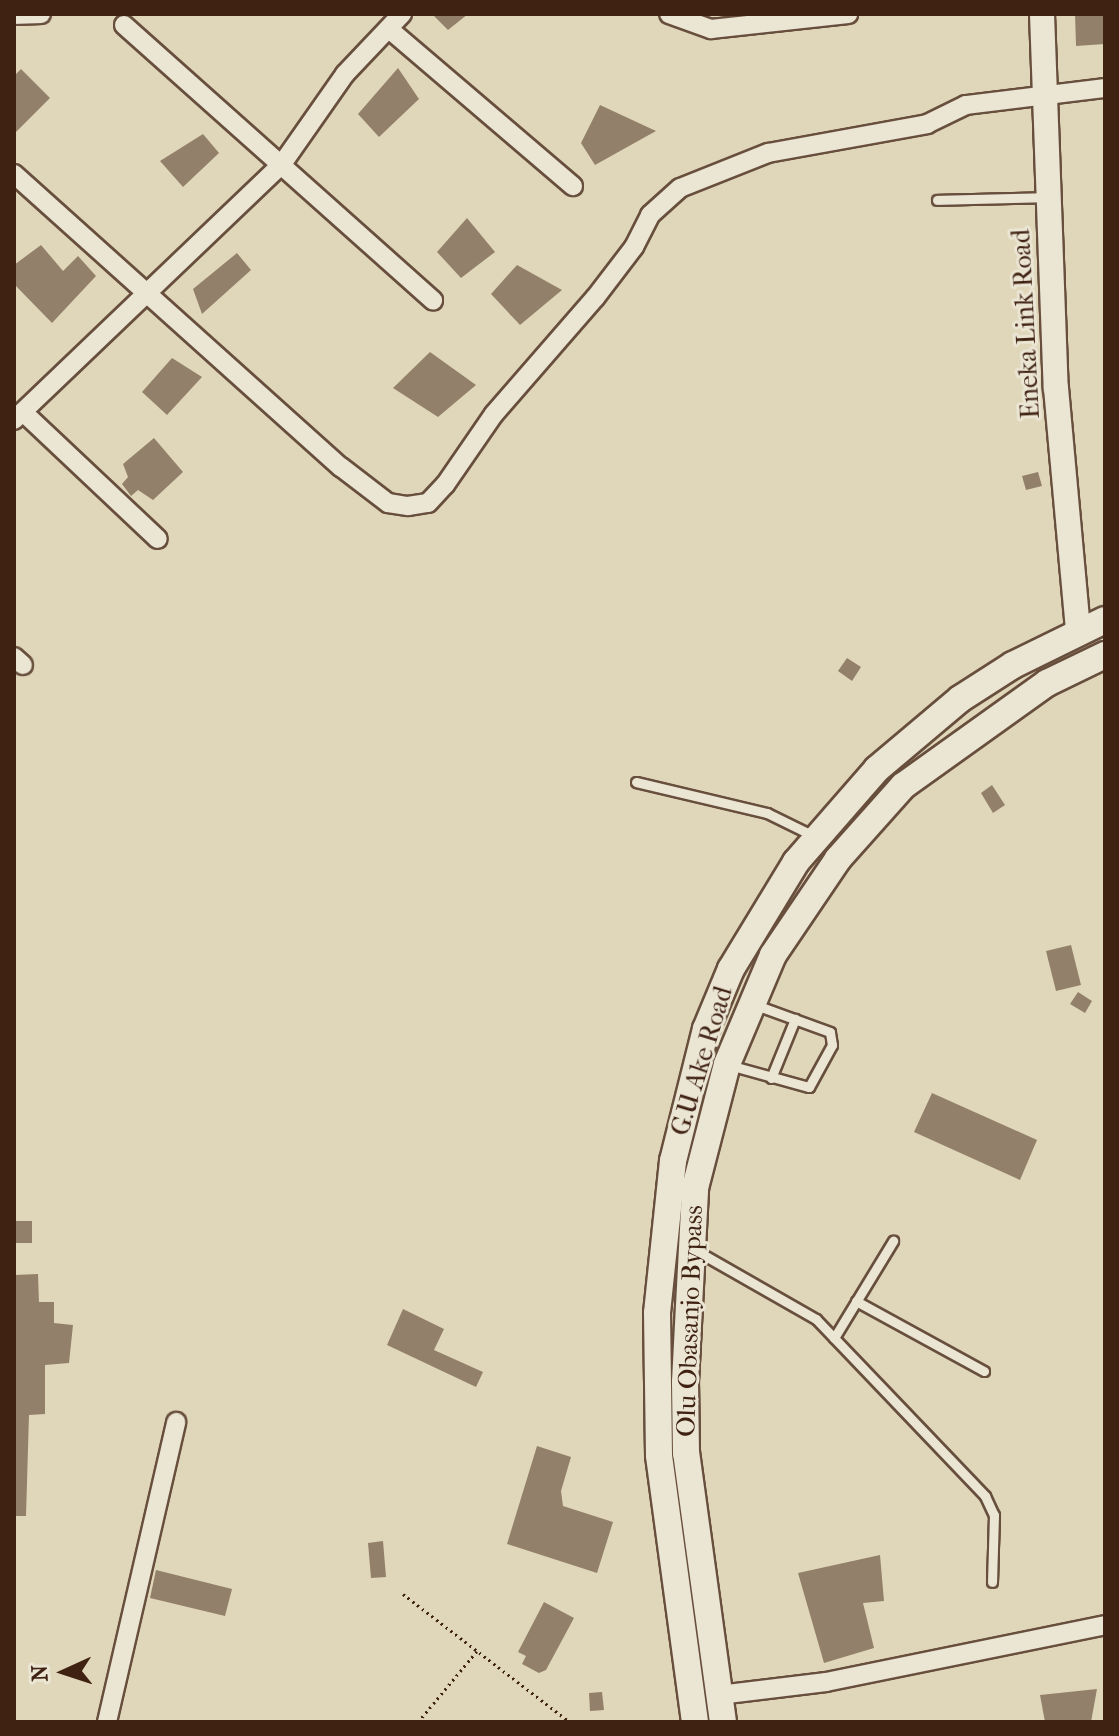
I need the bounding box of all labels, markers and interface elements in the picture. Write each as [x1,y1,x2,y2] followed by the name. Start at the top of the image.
[1005,228,1047,420] street label: Eneka Link Road
[664,983,740,1139] street label: G.U Ake Road
[670,1204,710,1438] street label: Olu Obasanjo Bypass
[24,1632,104,1712] north arrow
[27,1664,53,1682] text: N

